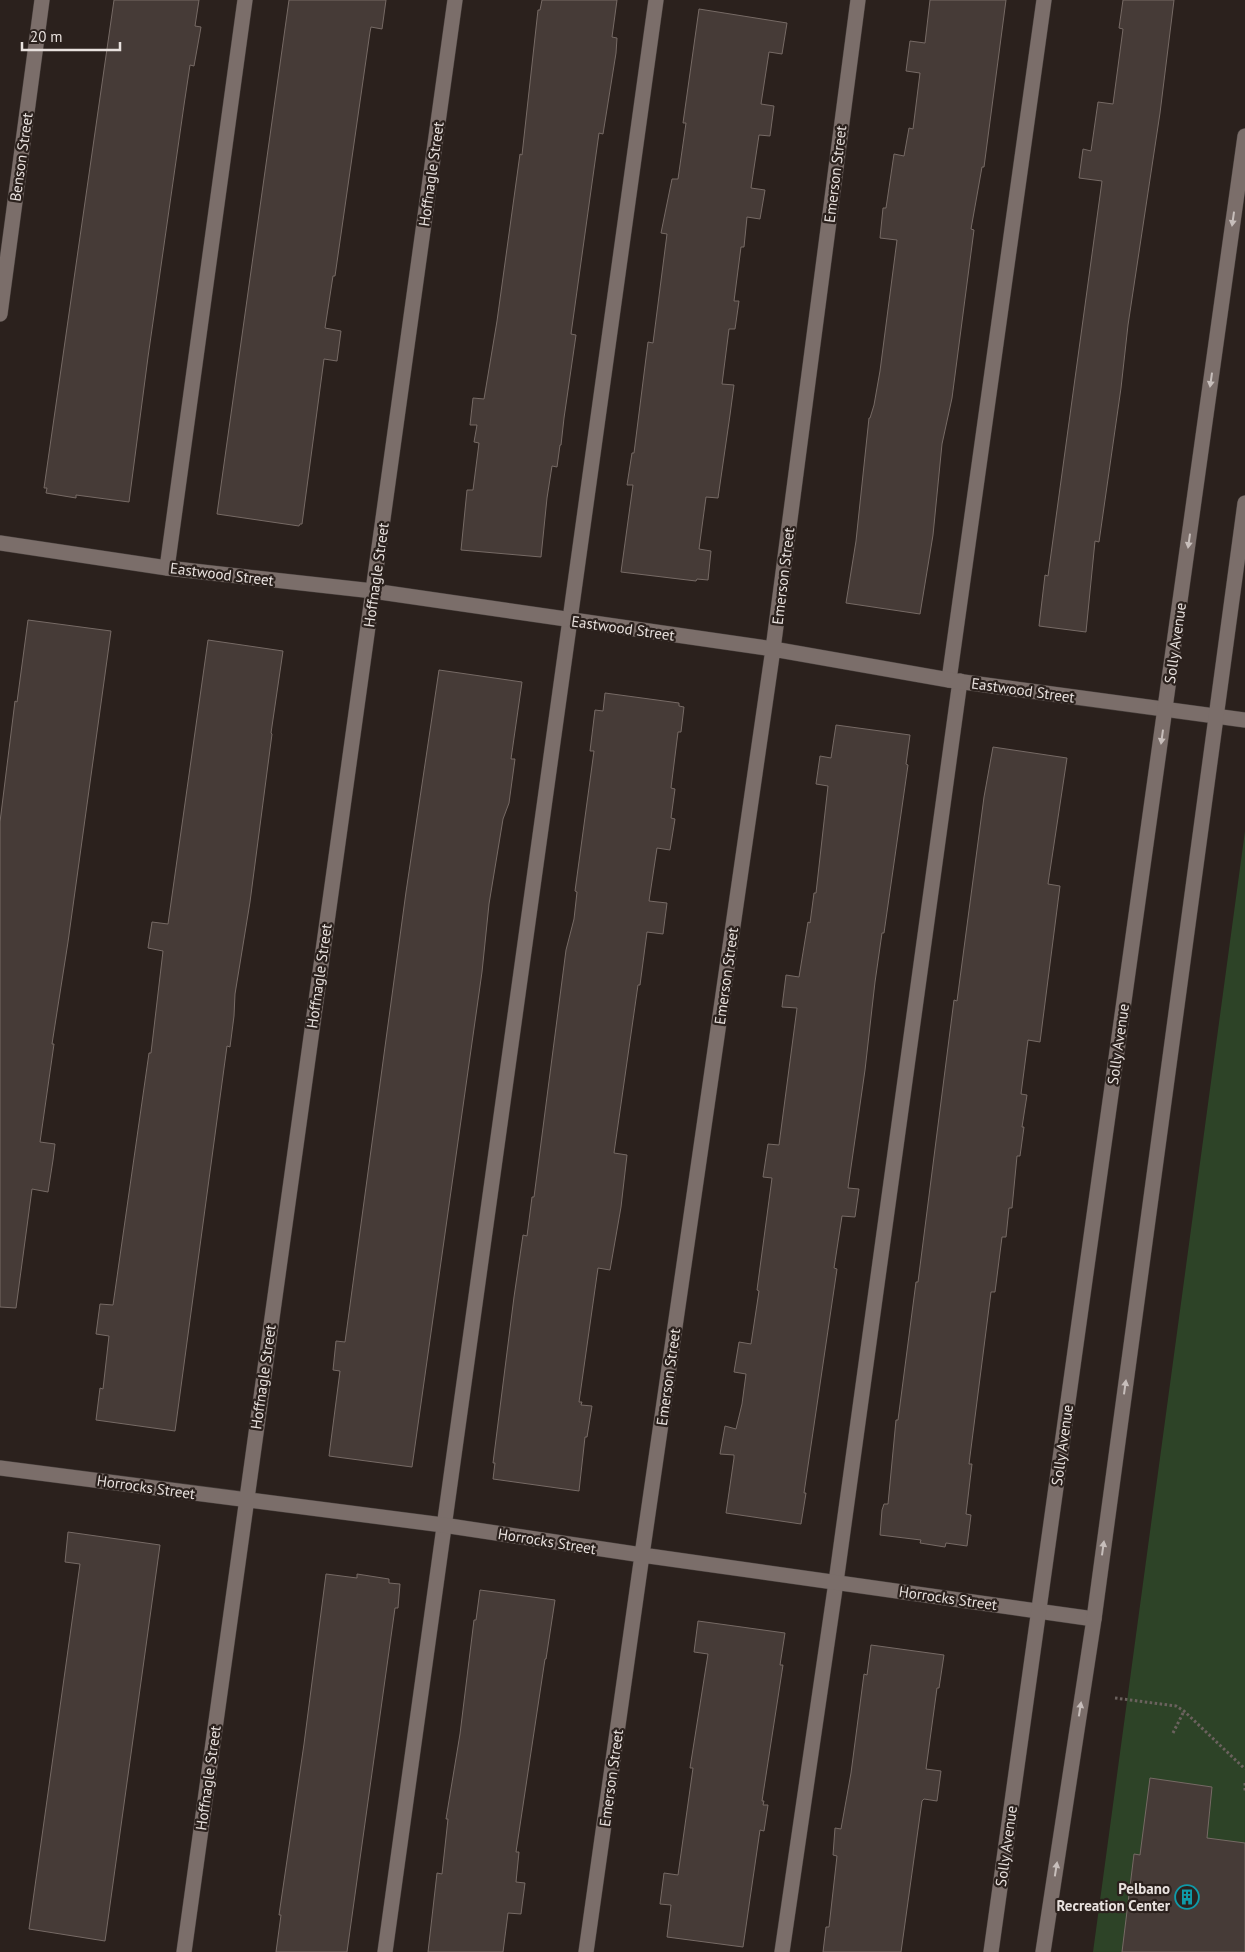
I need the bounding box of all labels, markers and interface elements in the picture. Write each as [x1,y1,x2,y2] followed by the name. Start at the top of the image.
[22,20,120,52] scale bar
[30,27,63,46] text: 20 m
[5,111,37,203] street label: Benson Street
[414,120,448,228] street label: Hoffnagle Street
[820,124,850,224] street label: Emerson Street
[1229,212,1237,228] one-way arrow
[1207,373,1215,389] one-way arrow
[359,521,393,629] street label: Hoffnagle Street
[768,526,798,626] street label: Emerson Street
[1185,534,1193,550] one-way arrow
[169,558,275,590] street label: Eastwood Street
[1160,601,1190,685] street label: Solly Avenue
[570,611,676,645] street label: Eastwood Street
[970,673,1076,707] street label: Eastwood Street
[1157,729,1165,745] one-way arrow
[302,922,336,1030] street label: Hoffnagle Street
[710,926,742,1026] street label: Emerson Street
[1103,1002,1133,1086] street label: Solly Avenue
[246,1323,280,1431] street label: Hoffnagle Street
[652,1327,684,1427] street label: Emerson Street
[1121,1378,1129,1394] one-way arrow
[1047,1403,1077,1487] street label: Solly Avenue
[96,1471,196,1503] street label: Horrocks Street
[497,1524,597,1558] street label: Horrocks Street
[1100,1539,1108,1555] one-way arrow
[898,1582,998,1614] street label: Horrocks Street
[1077,1700,1085,1716] one-way arrow
[191,1724,225,1832] street label: Hoffnagle Street
[595,1728,627,1828] street label: Emerson Street
[991,1804,1021,1888] street label: Solly Avenue
[1052,1861,1060,1877] one-way arrow
[1057,1879,1171,1915] place label: Pelbano Recreation Center
[1174,1884,1200,1910] building icon: Pelbano Recreation Center

